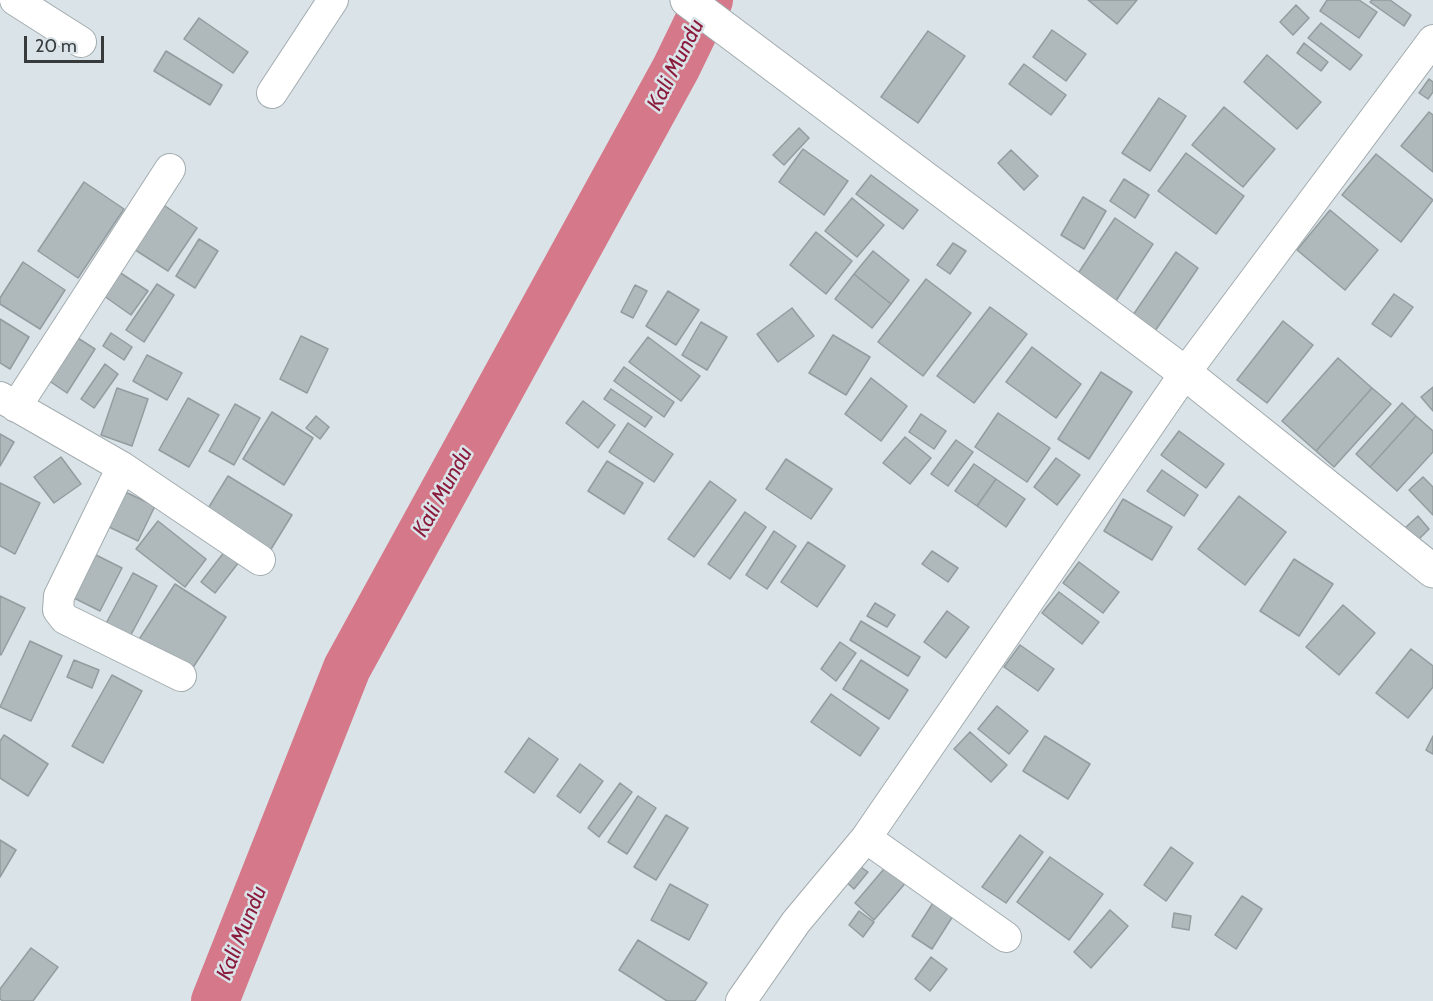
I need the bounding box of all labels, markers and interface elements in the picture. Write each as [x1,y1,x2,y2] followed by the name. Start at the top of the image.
[642,15,710,115] water label: Kali Mundu
[27,24,106,62] scale bar
[35,35,77,57] text: 20 m
[408,442,478,542] water label: Kali Mundu
[211,882,273,984] water label: Kali Mundu

